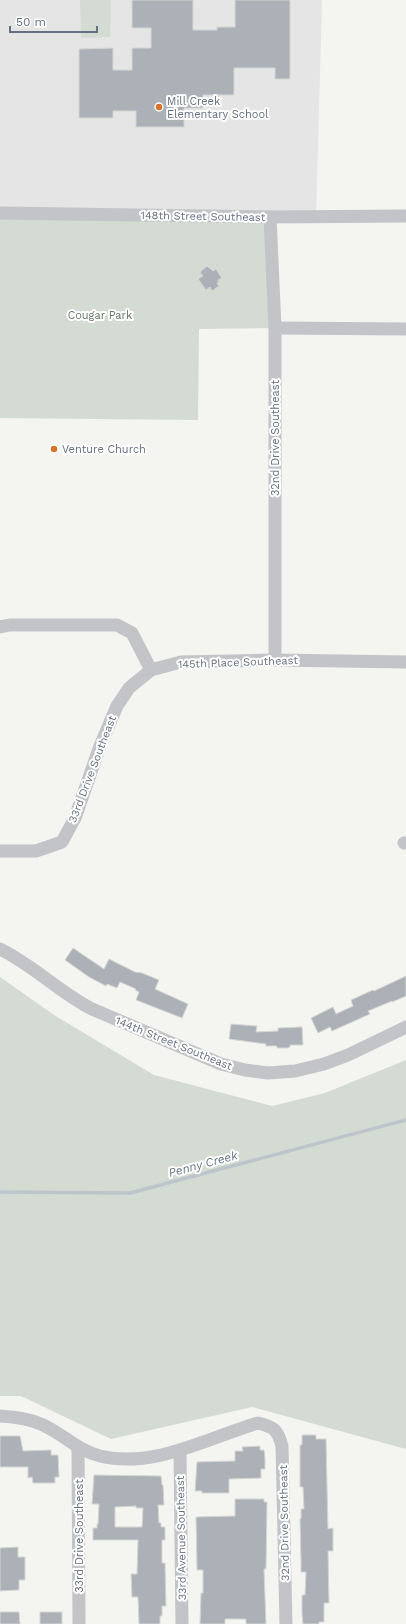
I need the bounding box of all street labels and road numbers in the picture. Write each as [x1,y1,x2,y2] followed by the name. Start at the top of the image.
[141,209,266,224] street label: 148th Street Southeast
[269,380,282,496] street label: 32nd Drive Southeast
[178,654,299,671] street label: 145th Place Southeast
[66,713,119,825] street label: 33rd Drive Southeast
[114,1014,234,1073] street label: 144th Street Southeast
[277,1464,292,1581] street label: 32nd Drive Southeast
[174,1475,189,1601] street label: 33rd Avenue Southeast
[73,1479,86,1593] street label: 33rd Drive Southeast

